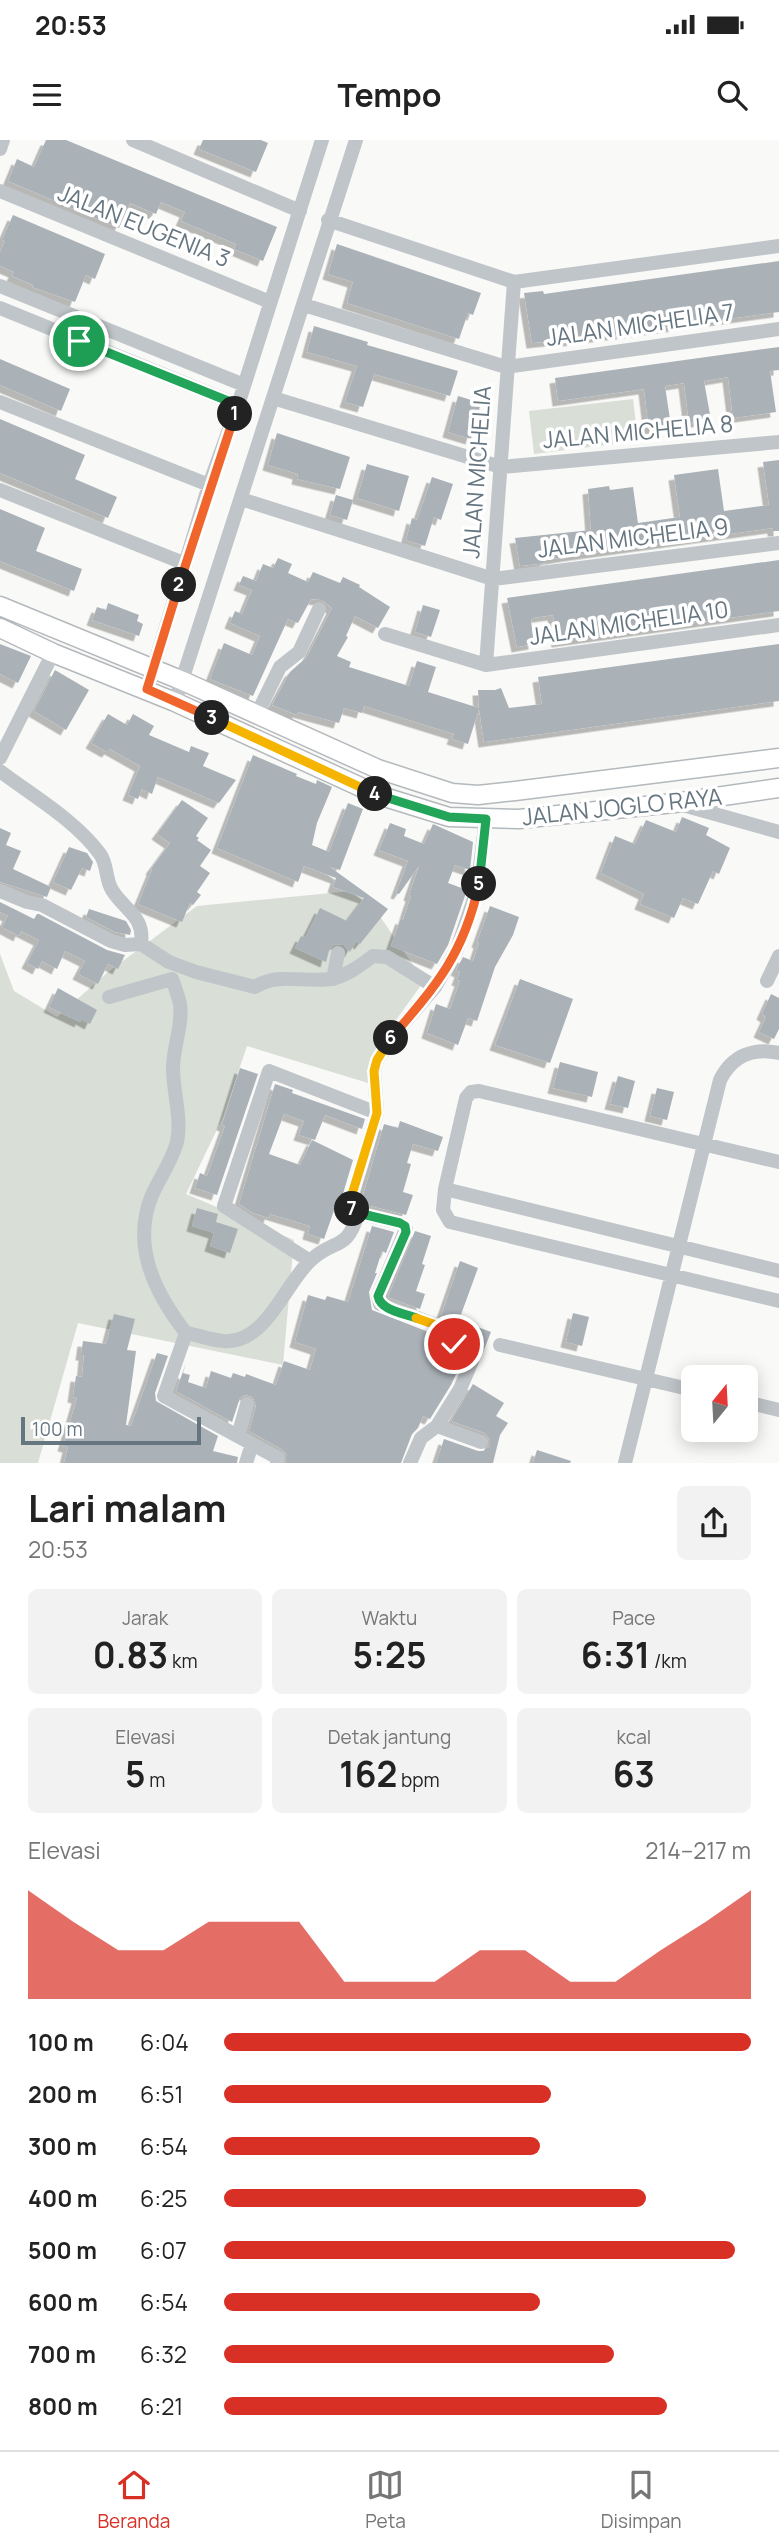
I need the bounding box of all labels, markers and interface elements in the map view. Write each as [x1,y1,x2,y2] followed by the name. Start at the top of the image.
[35,7,107,43] text: 20:53
[338,73,441,117] text: Tempo
[28,76,66,114] icon: menu
[713,76,751,114] icon: search
[54,176,235,274] street label: JALAN EUGENIA 3
[544,295,736,353] street label: JALAN MICHELIA 7
[49,311,109,371] pin
[60,322,98,360] icon: arrive
[454,384,498,559] street label: JALAN MICHELIA
[218,396,252,432] pin: 1
[230,400,239,426] text: 1
[541,407,734,455] street label: JALAN MICHELIA 8
[536,509,730,565] street label: JALAN MICHELIA 9
[162,568,196,602] pin: 2
[173,571,184,597] text: 2
[527,592,730,652] street label: JALAN MICHELIA 10
[194,700,230,736] pin: 3
[206,704,217,730] text: 3
[358,776,392,812] pin: 4
[369,780,380,806] text: 4
[520,780,724,832] street label: JALAN JOGLO RAYA
[462,866,496,902] pin: 5
[473,870,484,896] text: 5
[374,1020,408,1056] pin: 6
[385,1024,396,1050] text: 6
[334,1192,370,1226] pin: 7
[346,1195,357,1221] text: 7
[424,1314,484,1374] pin
[435,1325,473,1363] icon: check
[681,1365,758,1442] north arrow
[681,1365,758,1442] map controls
[21,1414,201,1446] scale bar
[32,1416,83,1442] text: 100 m
[28,1481,226,1533] text: Lari malam
[677,1486,751,1560] button: share
[28,1533,88,1565] text: 20:53
[122,1605,168,1631] text: Jarak
[362,1605,417,1631] text: Waktu
[612,1605,655,1631] text: Pace
[93,1631,168,1679] text: 0.83
[353,1631,426,1679] text: 5:25
[581,1631,650,1679] text: 6:31
[168,1648,198,1674] text: km
[650,1648,687,1674] text: /km
[115,1724,175,1750] text: Elevasi
[328,1724,451,1750] text: Detak jantung
[616,1724,651,1750] text: kcal
[125,1750,145,1798] text: 5
[339,1750,397,1798] text: 162
[613,1750,655,1798] text: 63
[145,1767,165,1793] text: m
[397,1767,440,1793] text: bpm
[28,1834,101,1866] text: Elevasi
[645,1834,751,1866] text: 214–217 m
[28,2026,94,2058] text: 100 m
[140,2026,189,2058] text: 6:04
[28,2078,97,2110] text: 200 m
[140,2078,183,2110] text: 6:51
[28,2130,97,2162] text: 300 m
[140,2130,188,2162] text: 6:54
[28,2182,98,2214] text: 400 m
[140,2182,188,2214] text: 6:25
[28,2234,97,2266] text: 500 m
[140,2234,187,2266] text: 6:07
[28,2286,98,2318] text: 600 m
[140,2286,188,2318] text: 6:54
[28,2338,96,2370] text: 700 m
[140,2338,187,2370] text: 6:32
[28,2390,98,2422] text: 800 m
[140,2390,183,2422] text: 6:21
[97,2466,170,2534] tab: Beranda
[365,2466,406,2534] tab: Peta
[601,2466,682,2534] tab: Disimpan

